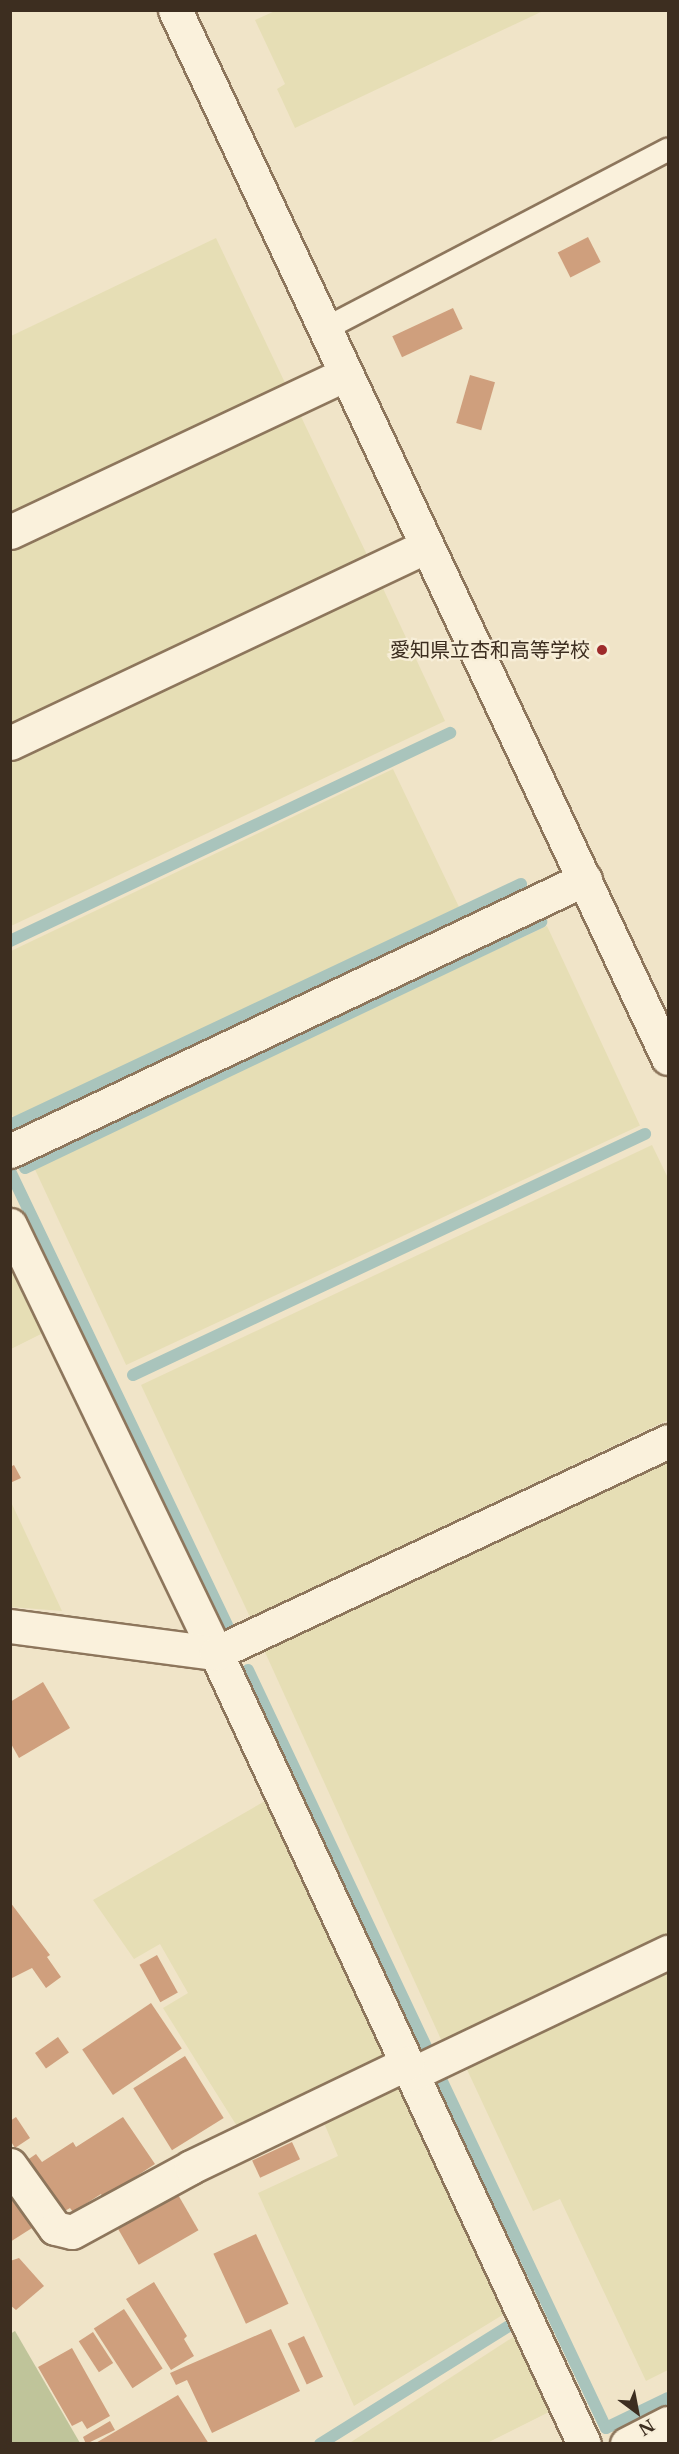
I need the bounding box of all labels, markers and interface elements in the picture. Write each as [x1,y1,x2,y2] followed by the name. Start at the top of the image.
[390,638,590,662] place label: 愛知県立杏和高等学校
[595,643,609,657] marker: 愛知県立杏和高等学校
[607,2382,667,2442] north arrow
[635,2415,658,2440] text: N

